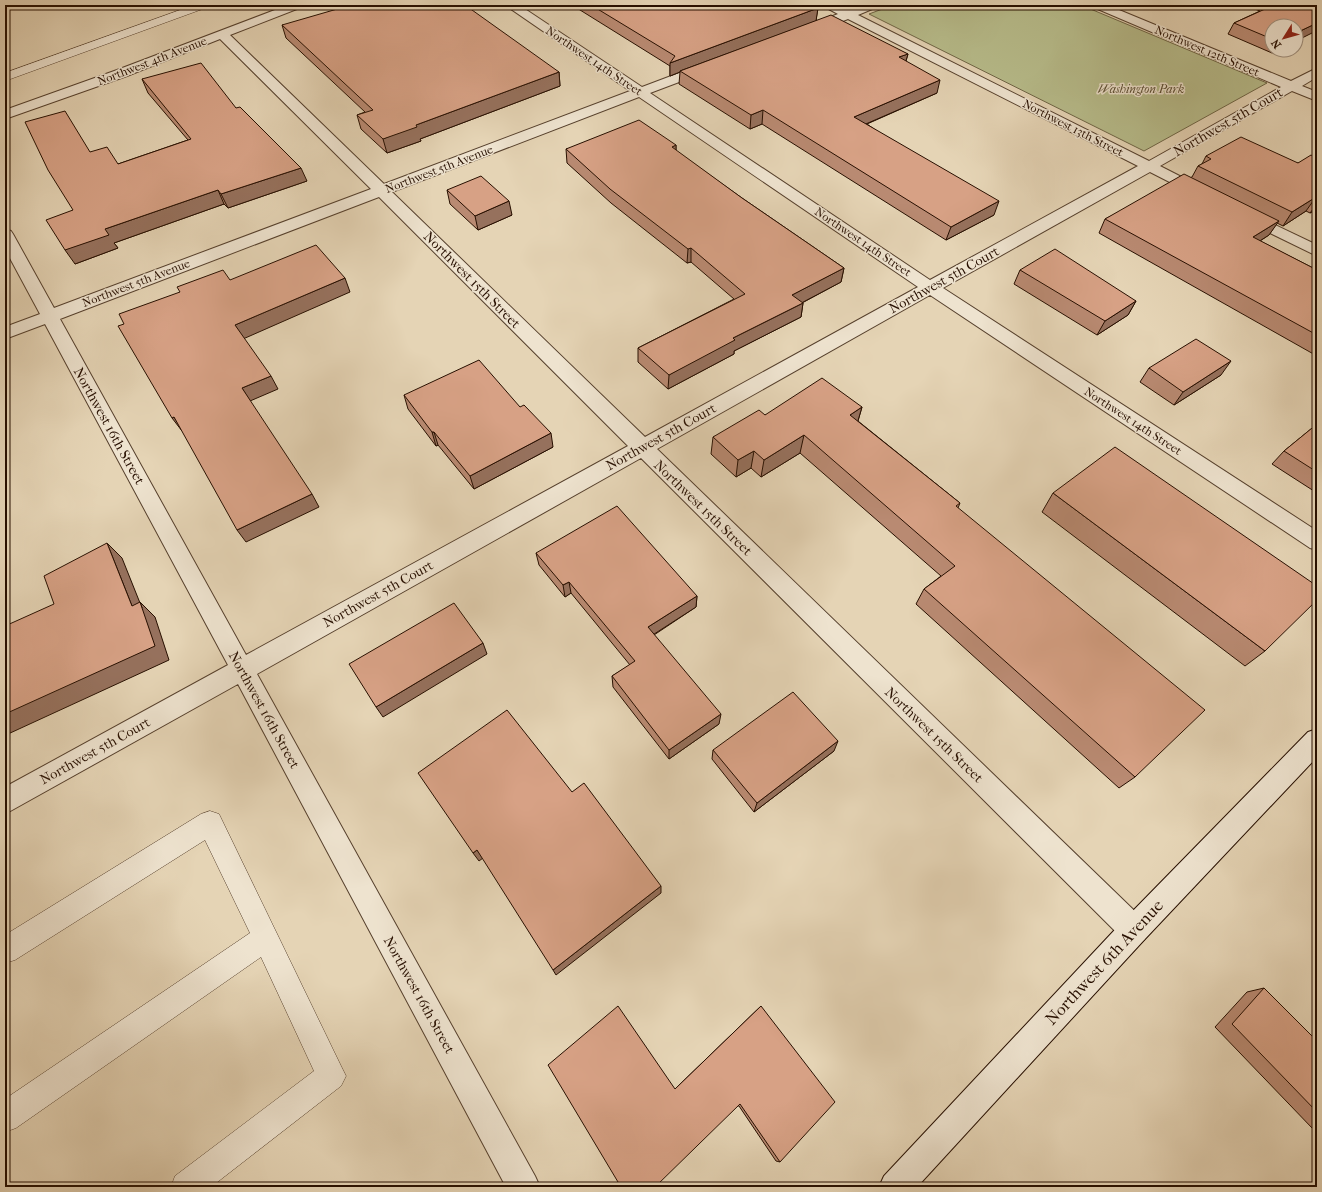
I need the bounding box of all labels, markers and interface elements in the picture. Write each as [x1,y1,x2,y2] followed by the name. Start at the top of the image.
[1264,18,1304,58] north arrow
[543,23,646,99] street label: Northwest 14th Street
[1153,23,1262,80] street label: Northwest 12th Street
[95,34,209,88] street label: Northwest 4th Avenue
[1268,36,1284,51] text: N
[1098,82,1184,96] park label: Washington Park
[1170,84,1286,160] street label: Northwest 5th Court
[1020,97,1126,160] street label: Northwest 13th Street
[383,142,495,196] street label: Northwest 5th Avenue
[812,204,915,280] street label: Northwest 14th Street
[420,228,524,332] street label: Northwest 15th Street
[886,243,1002,317] street label: Northwest 5th Court
[80,256,192,310] street label: Northwest 5th Avenue
[70,364,148,488] street label: Northwest 16th Street
[1082,384,1185,458] street label: Northwest 14th Street
[603,400,719,474] street label: Northwest 5th Court
[650,457,756,559] street label: Northwest 15th Street
[320,557,436,631] street label: Northwest 5th Court
[225,648,303,772] street label: Northwest 16th Street
[881,684,987,786] street label: Northwest 15th Street
[37,714,153,788] street label: Northwest 5th Court
[1041,895,1168,1029] street label: Northwest 6th Avenue
[380,933,458,1057] street label: Northwest 16th Street

